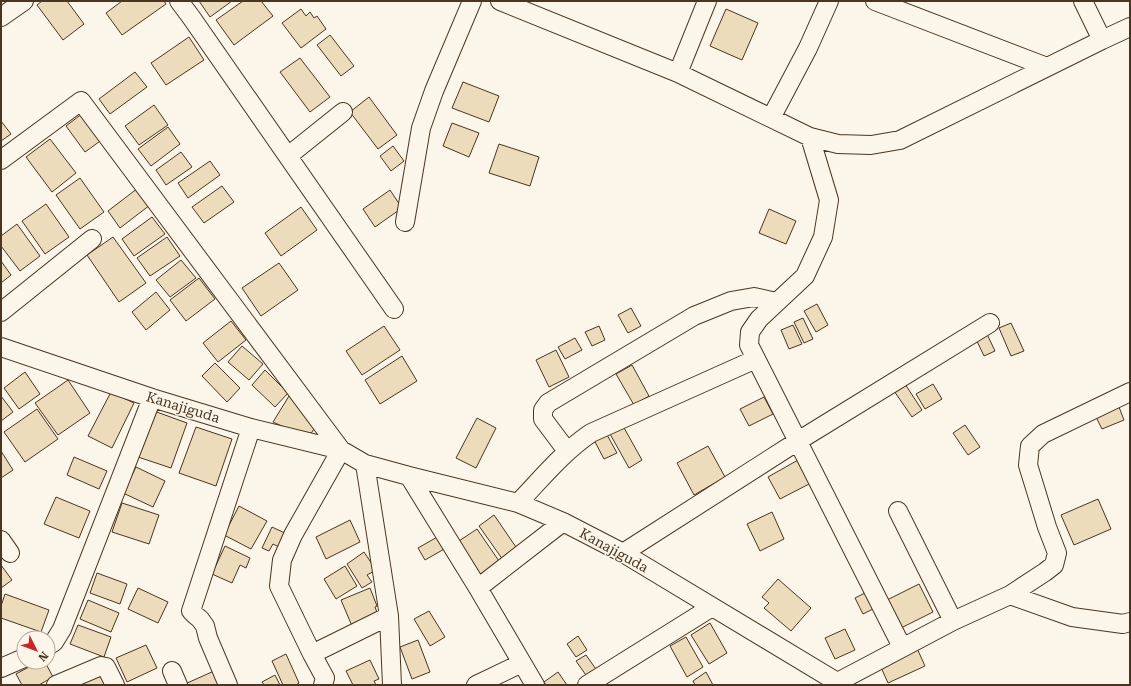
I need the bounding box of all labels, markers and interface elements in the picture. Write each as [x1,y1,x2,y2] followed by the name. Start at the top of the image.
[144,388,222,426] street label: Kanajiguda
[577,525,652,576] street label: Kanajiguda
[16,630,56,670] north arrow
[35,649,51,664] text: N

